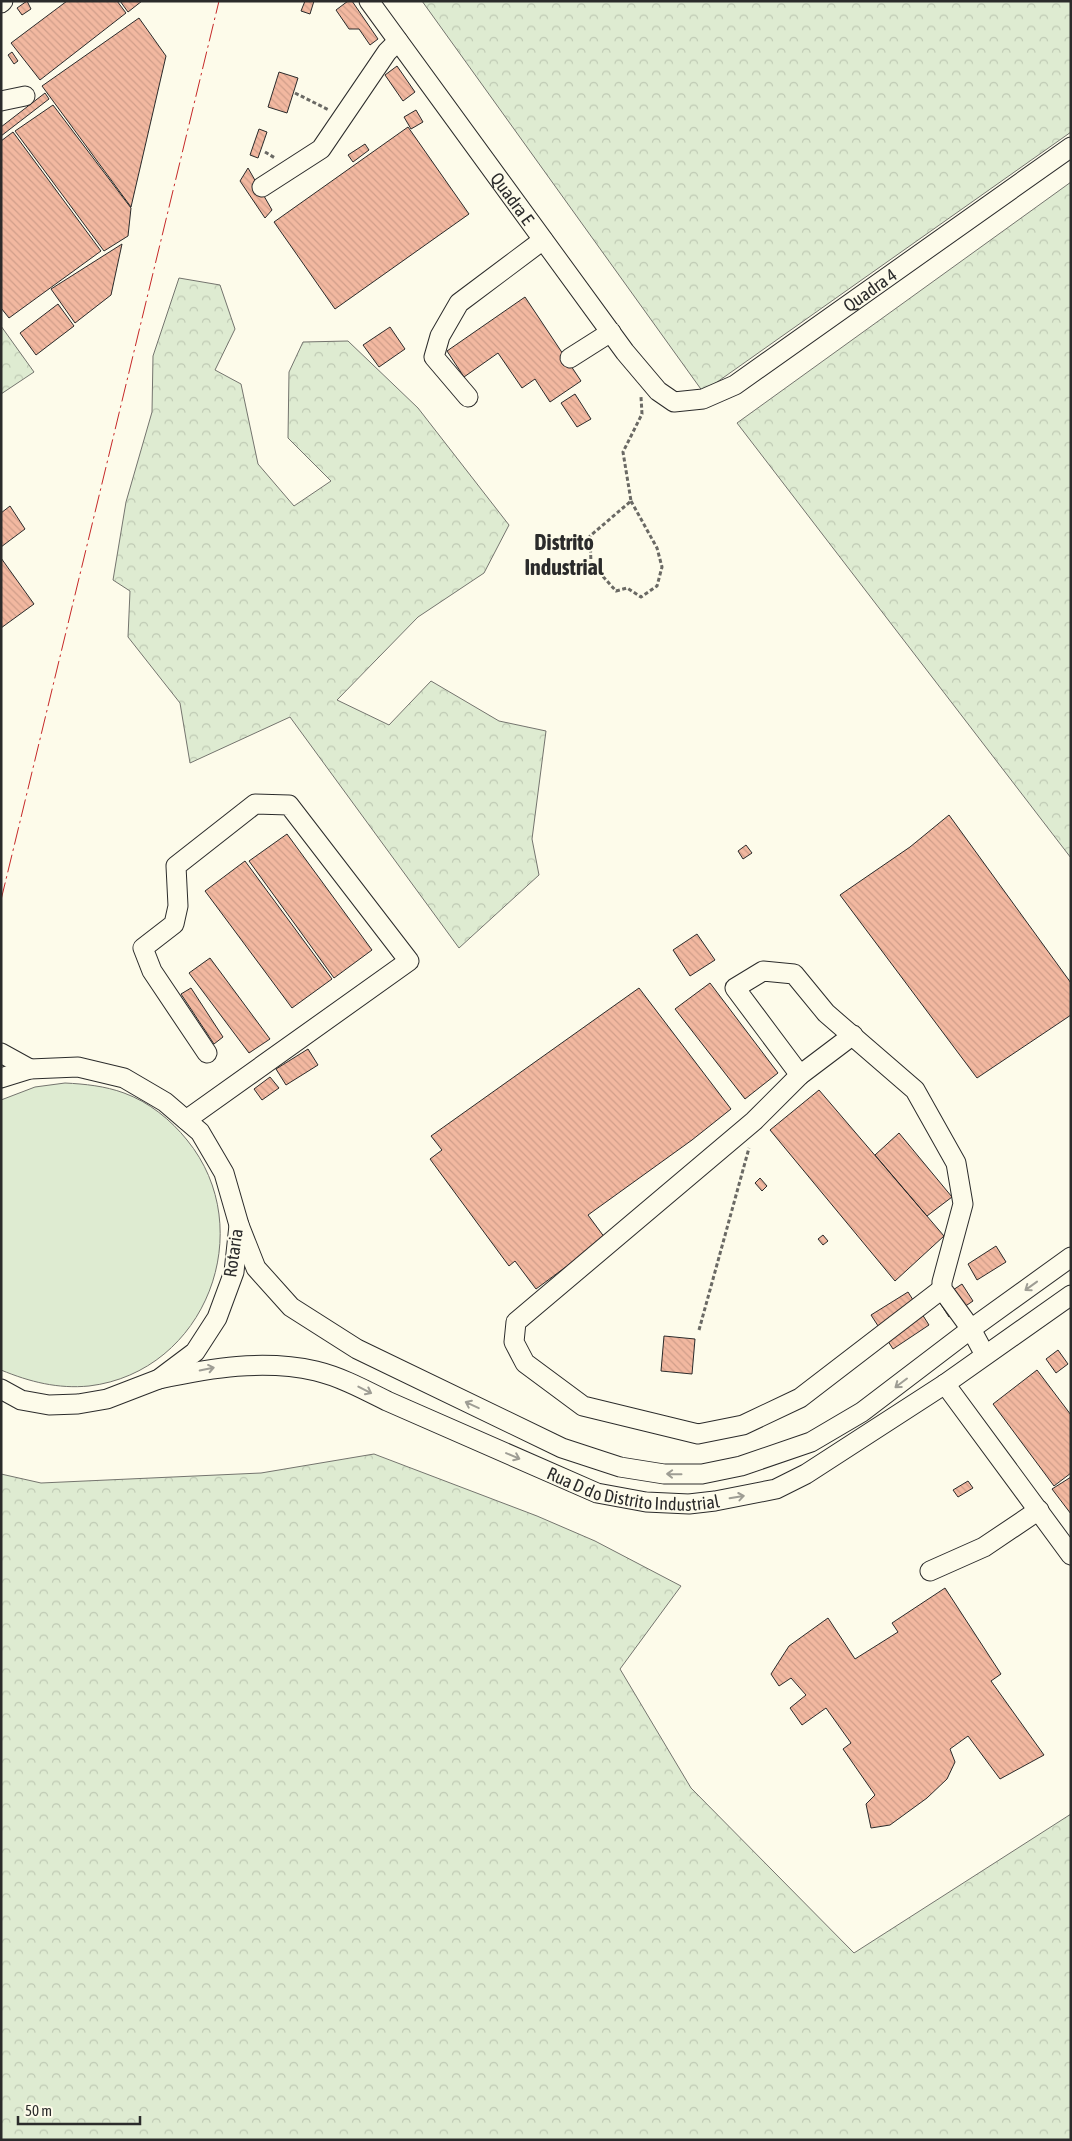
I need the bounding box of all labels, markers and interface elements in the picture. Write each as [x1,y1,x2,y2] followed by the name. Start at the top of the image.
[487,168,539,229] street label: Quadra E
[839,264,900,316] street label: Quadra 4
[524,529,605,580] district label: Distrito Industrial
[219,1227,247,1279] street label: Rotaria
[1024,1281,1038,1291] one-way arrow
[198,1364,214,1373] one-way arrow
[895,1377,908,1388] one-way arrow
[357,1386,372,1395] one-way arrow
[465,1400,480,1409] one-way arrow
[505,1452,520,1462] one-way arrow
[544,1462,721,1515] street label: Rua D do Distrito Industrial
[666,1469,682,1479] one-way arrow
[728,1492,744,1502] one-way arrow
[18,2094,140,2126] scale bar
[25,2102,52,2119] text: 50 m

